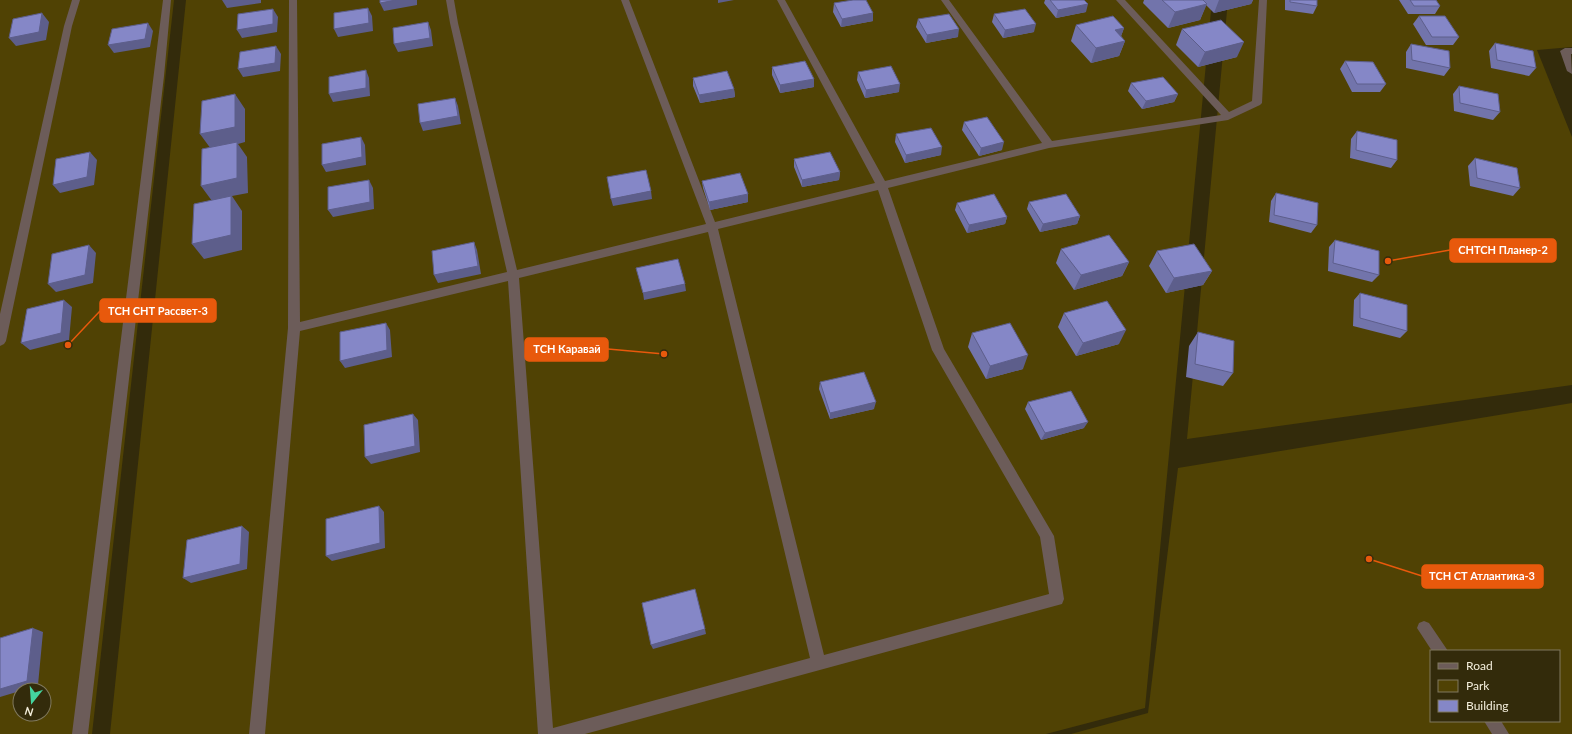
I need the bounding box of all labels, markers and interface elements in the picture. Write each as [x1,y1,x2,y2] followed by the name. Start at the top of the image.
[1450,239,1556,262] callout: СНТСН Планер-2
[1458,243,1548,256] text: СНТСН Планер-2
[100,299,216,322] callout: ТСН СНТ Рассвет-3
[108,304,208,317] text: ТСН СНТ Рассвет-3
[525,338,608,361] callout: ТСН Каравай
[533,342,601,355] text: ТСН Каравай
[1422,565,1543,588] callout: ТСН СТ Атлантика-3
[1429,569,1535,582] text: ТСН СТ Атлантика-3
[1430,650,1560,722] legend
[1466,658,1493,673] text: Road
[1466,678,1490,693] text: Park
[12,682,52,722] north arrow
[1466,698,1509,713] text: Building
[23,705,35,719] text: N

